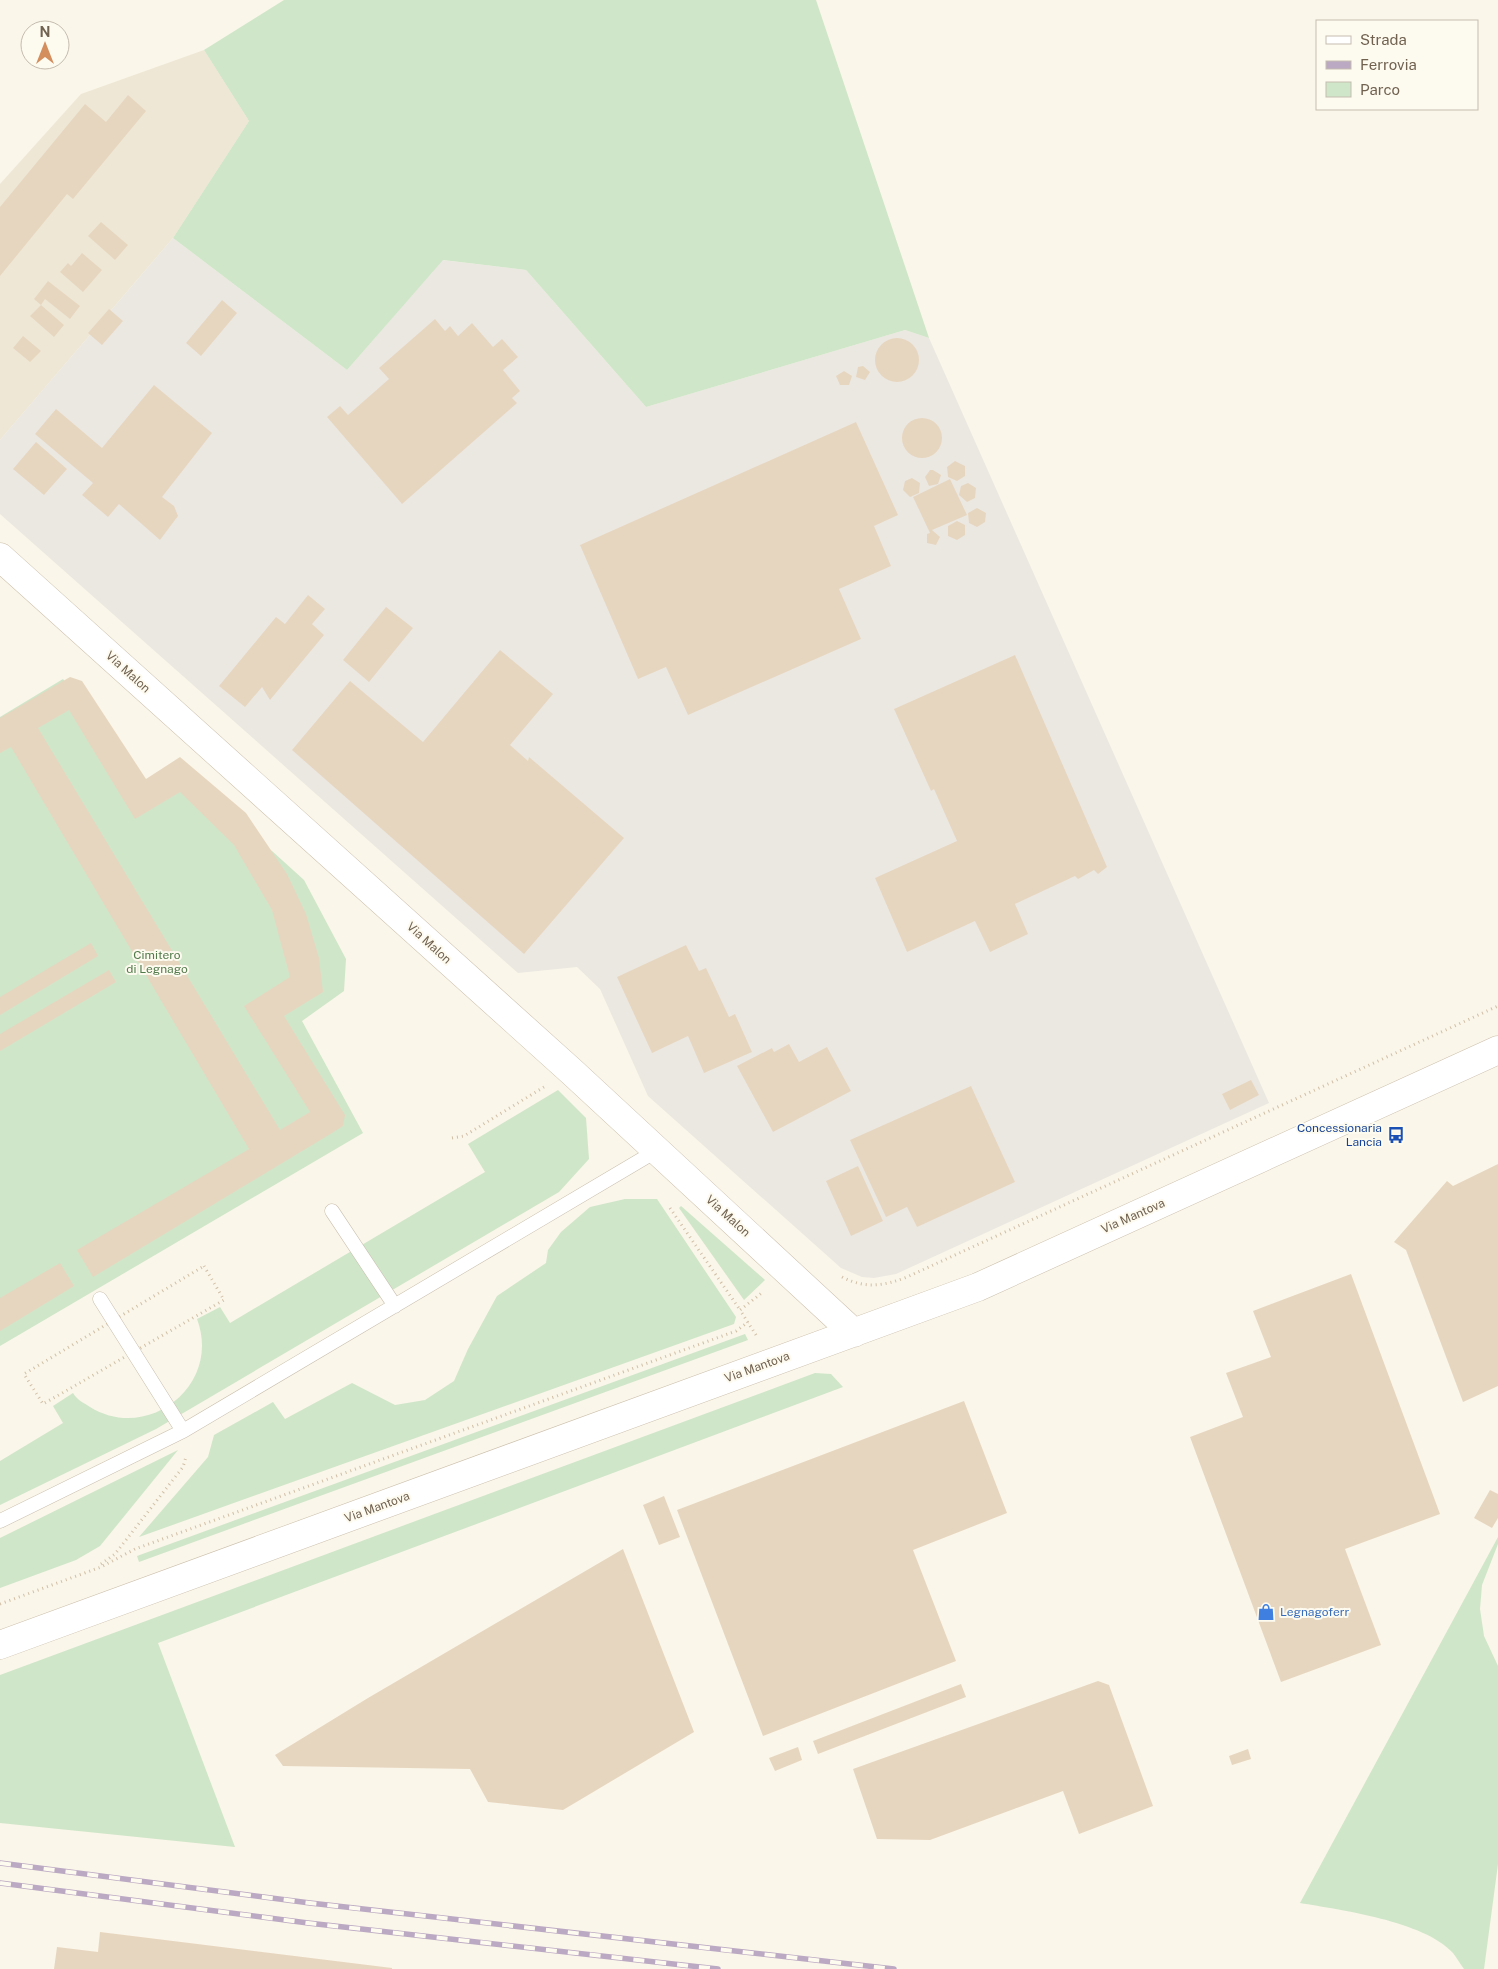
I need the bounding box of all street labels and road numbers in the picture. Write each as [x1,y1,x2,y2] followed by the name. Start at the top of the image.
[103,648,153,696] street label: Via Malon
[404,919,454,967] street label: Via Malon
[703,1192,753,1240] street label: Via Malon
[1099,1196,1167,1236] street label: Via Mantova
[723,1349,791,1385] street label: Via Mantova
[343,1489,411,1525] street label: Via Mantova

